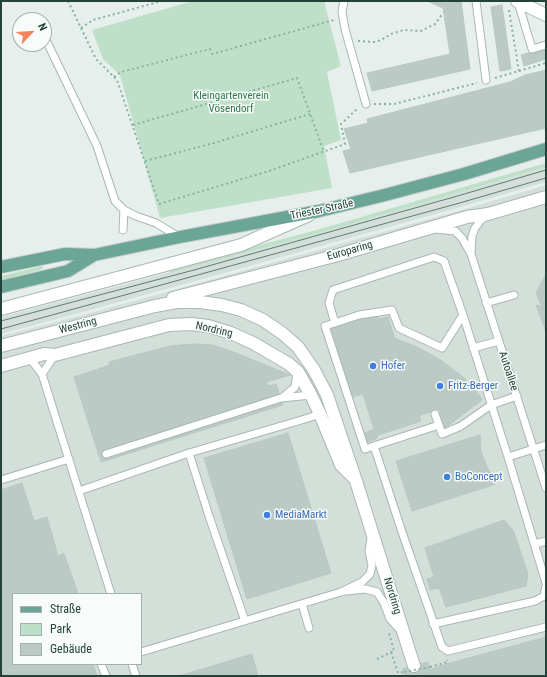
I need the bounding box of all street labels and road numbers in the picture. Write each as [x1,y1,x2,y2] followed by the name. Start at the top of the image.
[289,197,355,223] street label: Triester Straße
[326,238,374,264] street label: Europaring
[58,315,98,337] street label: Westring
[194,319,234,341] street label: Nordring
[495,350,521,392] street label: Autoallee
[380,576,404,616] street label: Nordring

